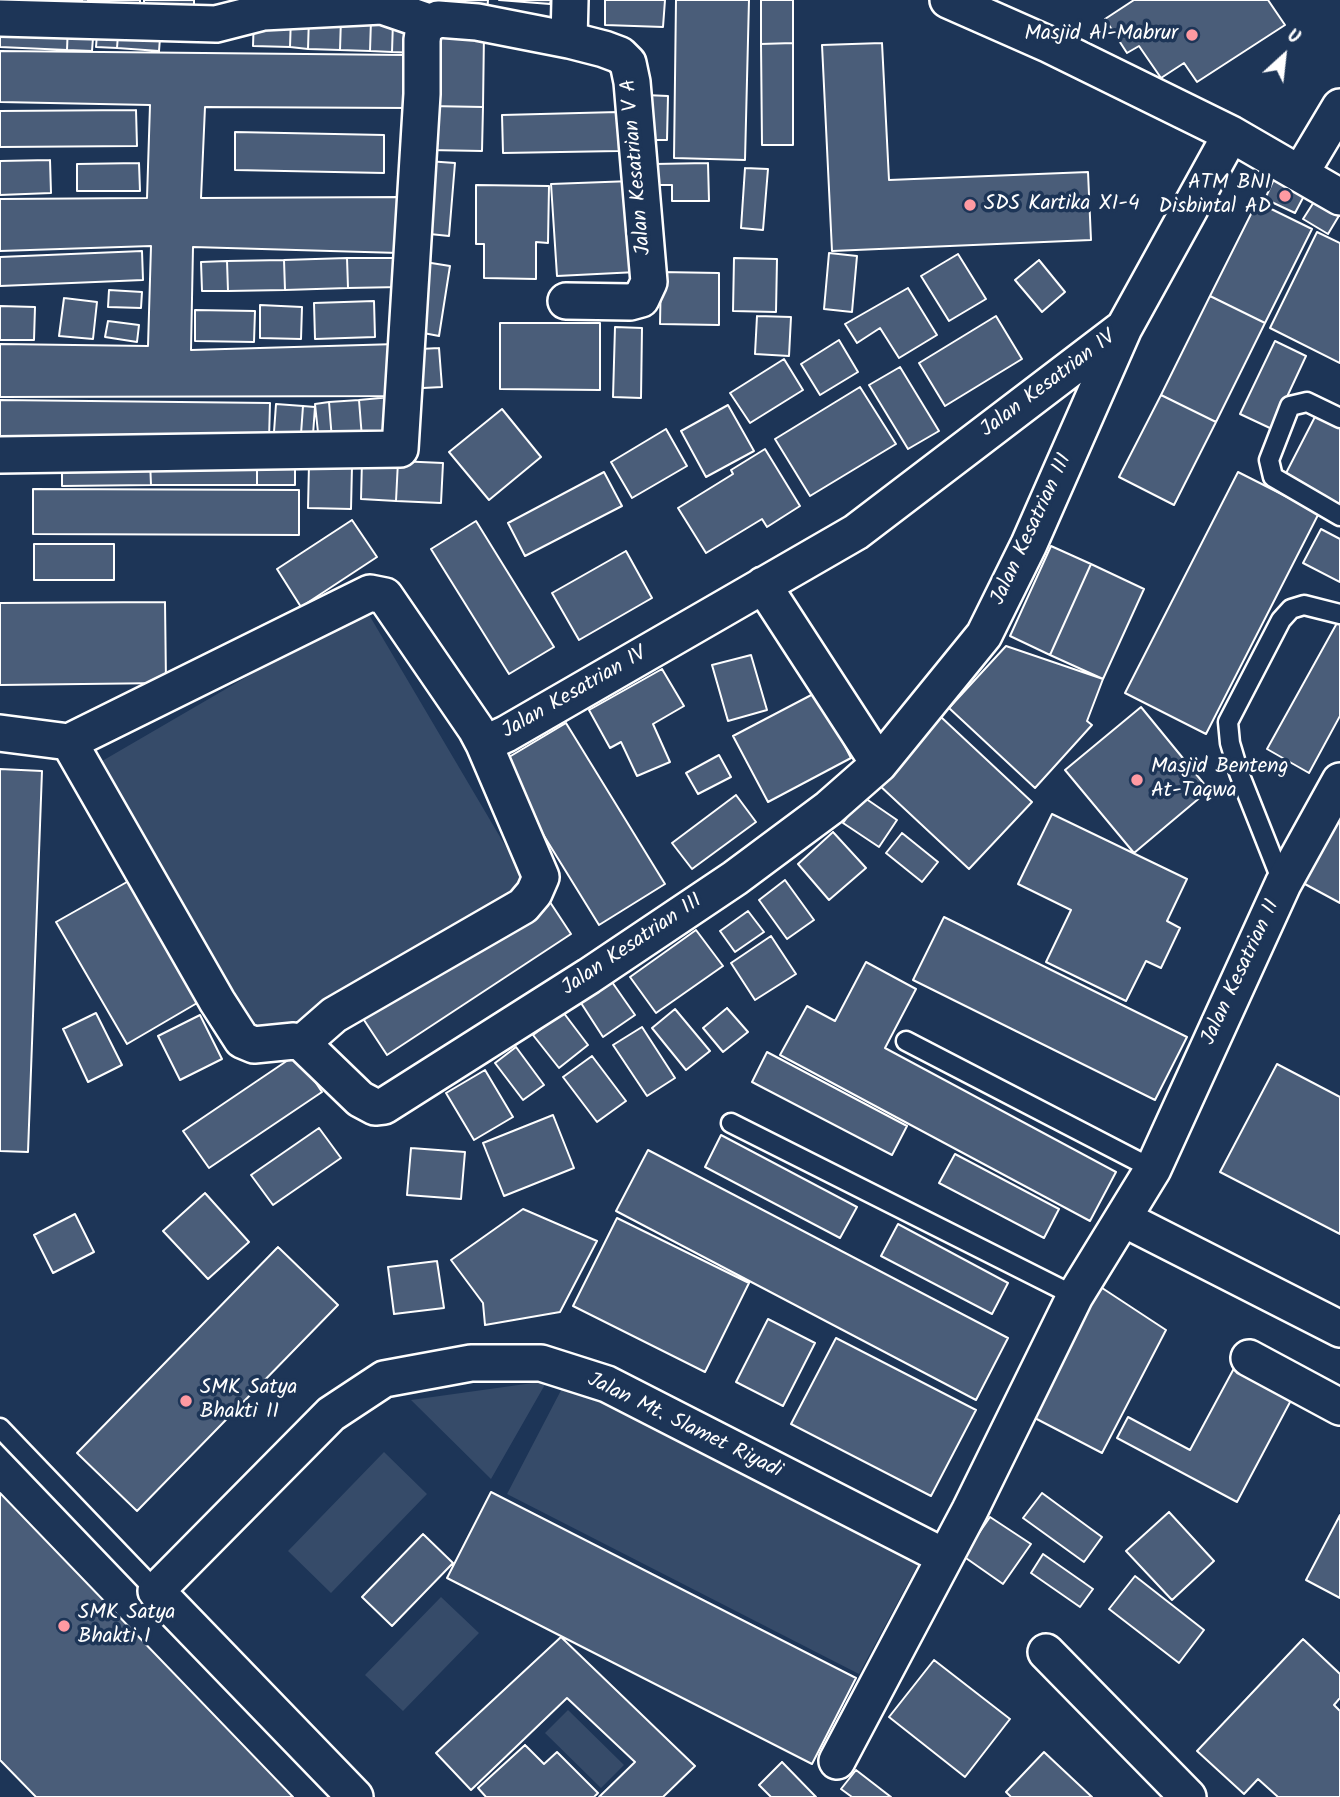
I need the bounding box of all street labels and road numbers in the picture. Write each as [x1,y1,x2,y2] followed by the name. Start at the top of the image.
[618,78,658,256] street label: Jalan Kesatrian V A
[977,326,1121,444] street label: Jalan Kesatrian IV
[987,450,1079,610] street label: Jalan Kesatrian III
[498,643,652,745] street label: Jalan Kesatrian IV
[558,890,708,1002] street label: Jalan Kesatrian III
[1197,896,1287,1050] street label: Jalan Kesatrian II
[582,1369,786,1485] street label: Jalan Mt. Slamet Riyadi

